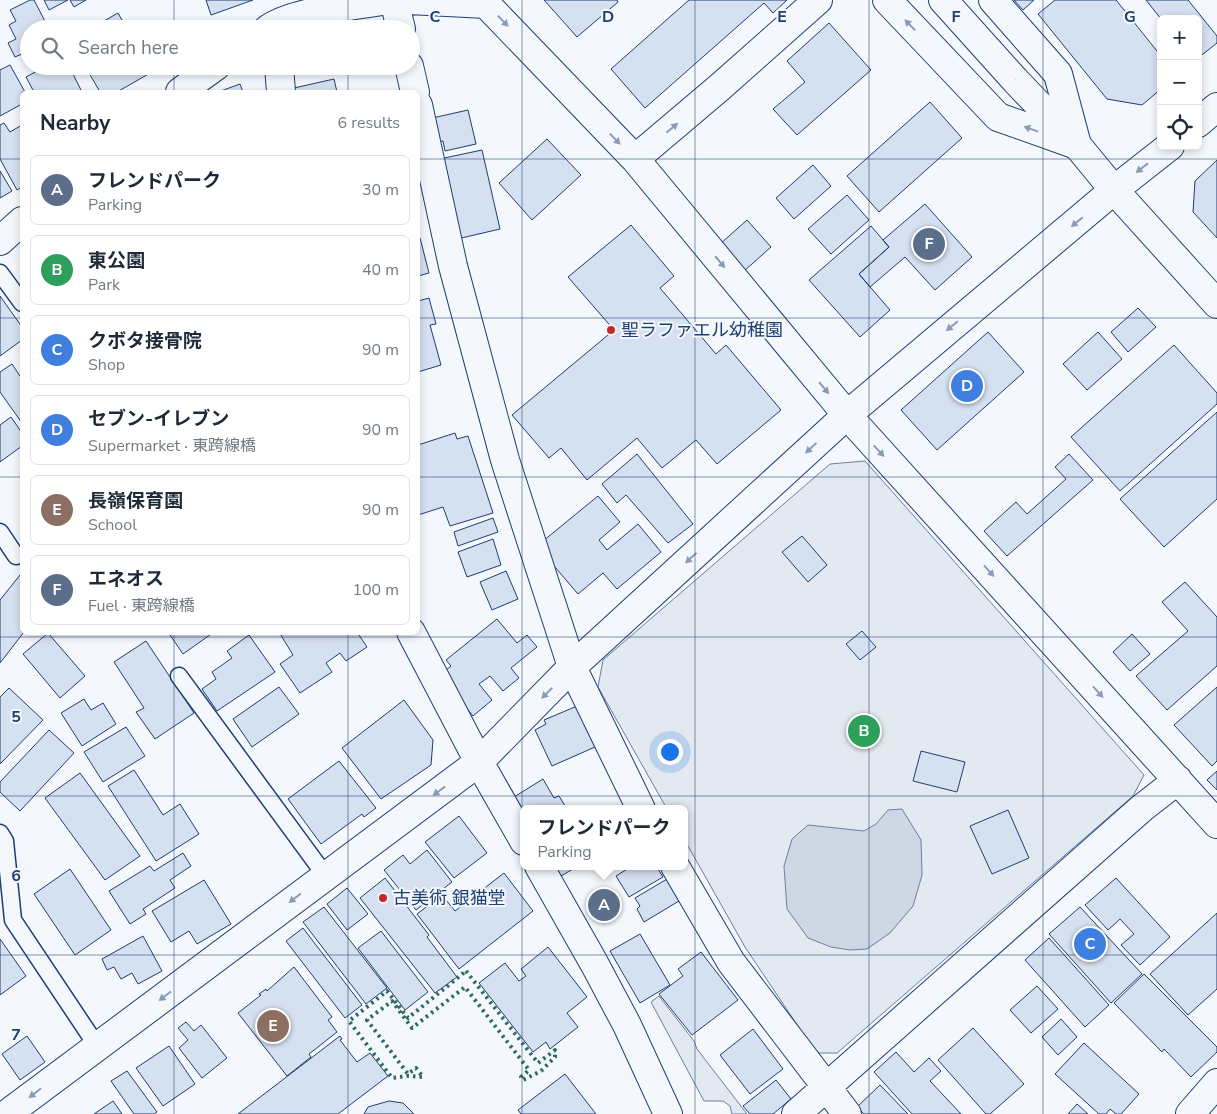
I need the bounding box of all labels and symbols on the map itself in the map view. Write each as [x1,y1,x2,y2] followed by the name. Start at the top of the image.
[430,6,441,28] text: C
[602,6,614,28] text: D
[777,6,787,28] text: E
[952,6,961,28] text: F
[1124,6,1136,28] text: G
[496,15,508,27] one-way arrow
[904,19,916,31] one-way arrow
[665,122,678,133] one-way arrow
[1024,125,1039,132] one-way arrow
[609,132,621,144] one-way arrow
[1136,163,1149,174] one-way arrow
[1071,216,1084,227] one-way arrow
[913,225,945,263] pin: F
[715,256,726,269] one-way arrow
[621,318,783,342] place label: 聖ラファエル幼稚園
[946,321,959,332] one-way arrow
[605,324,617,336] marker: 聖ラファエル幼稚園
[951,367,983,405] pin: D
[818,381,830,393] one-way arrow
[805,442,817,454] one-way arrow
[873,445,885,457] one-way arrow
[686,552,698,564] one-way arrow
[983,565,995,577] one-way arrow
[1092,685,1104,697] one-way arrow
[541,686,553,698] one-way arrow
[11,706,21,728] text: 5
[848,712,880,750] pin: B
[657,739,683,765] your location
[432,786,446,796] one-way arrow
[11,865,21,887] text: 6
[393,886,506,910] place label: 古美術 銀猫堂
[588,886,620,924] pin: A
[377,892,389,904] marker: 古美術 銀猫堂
[288,893,302,903] one-way arrow
[1074,925,1106,963] pin: C
[159,990,172,1001] one-way arrow
[257,1007,289,1045] pin: E
[11,1024,21,1046] text: 7
[28,1088,42,1098] one-way arrow

